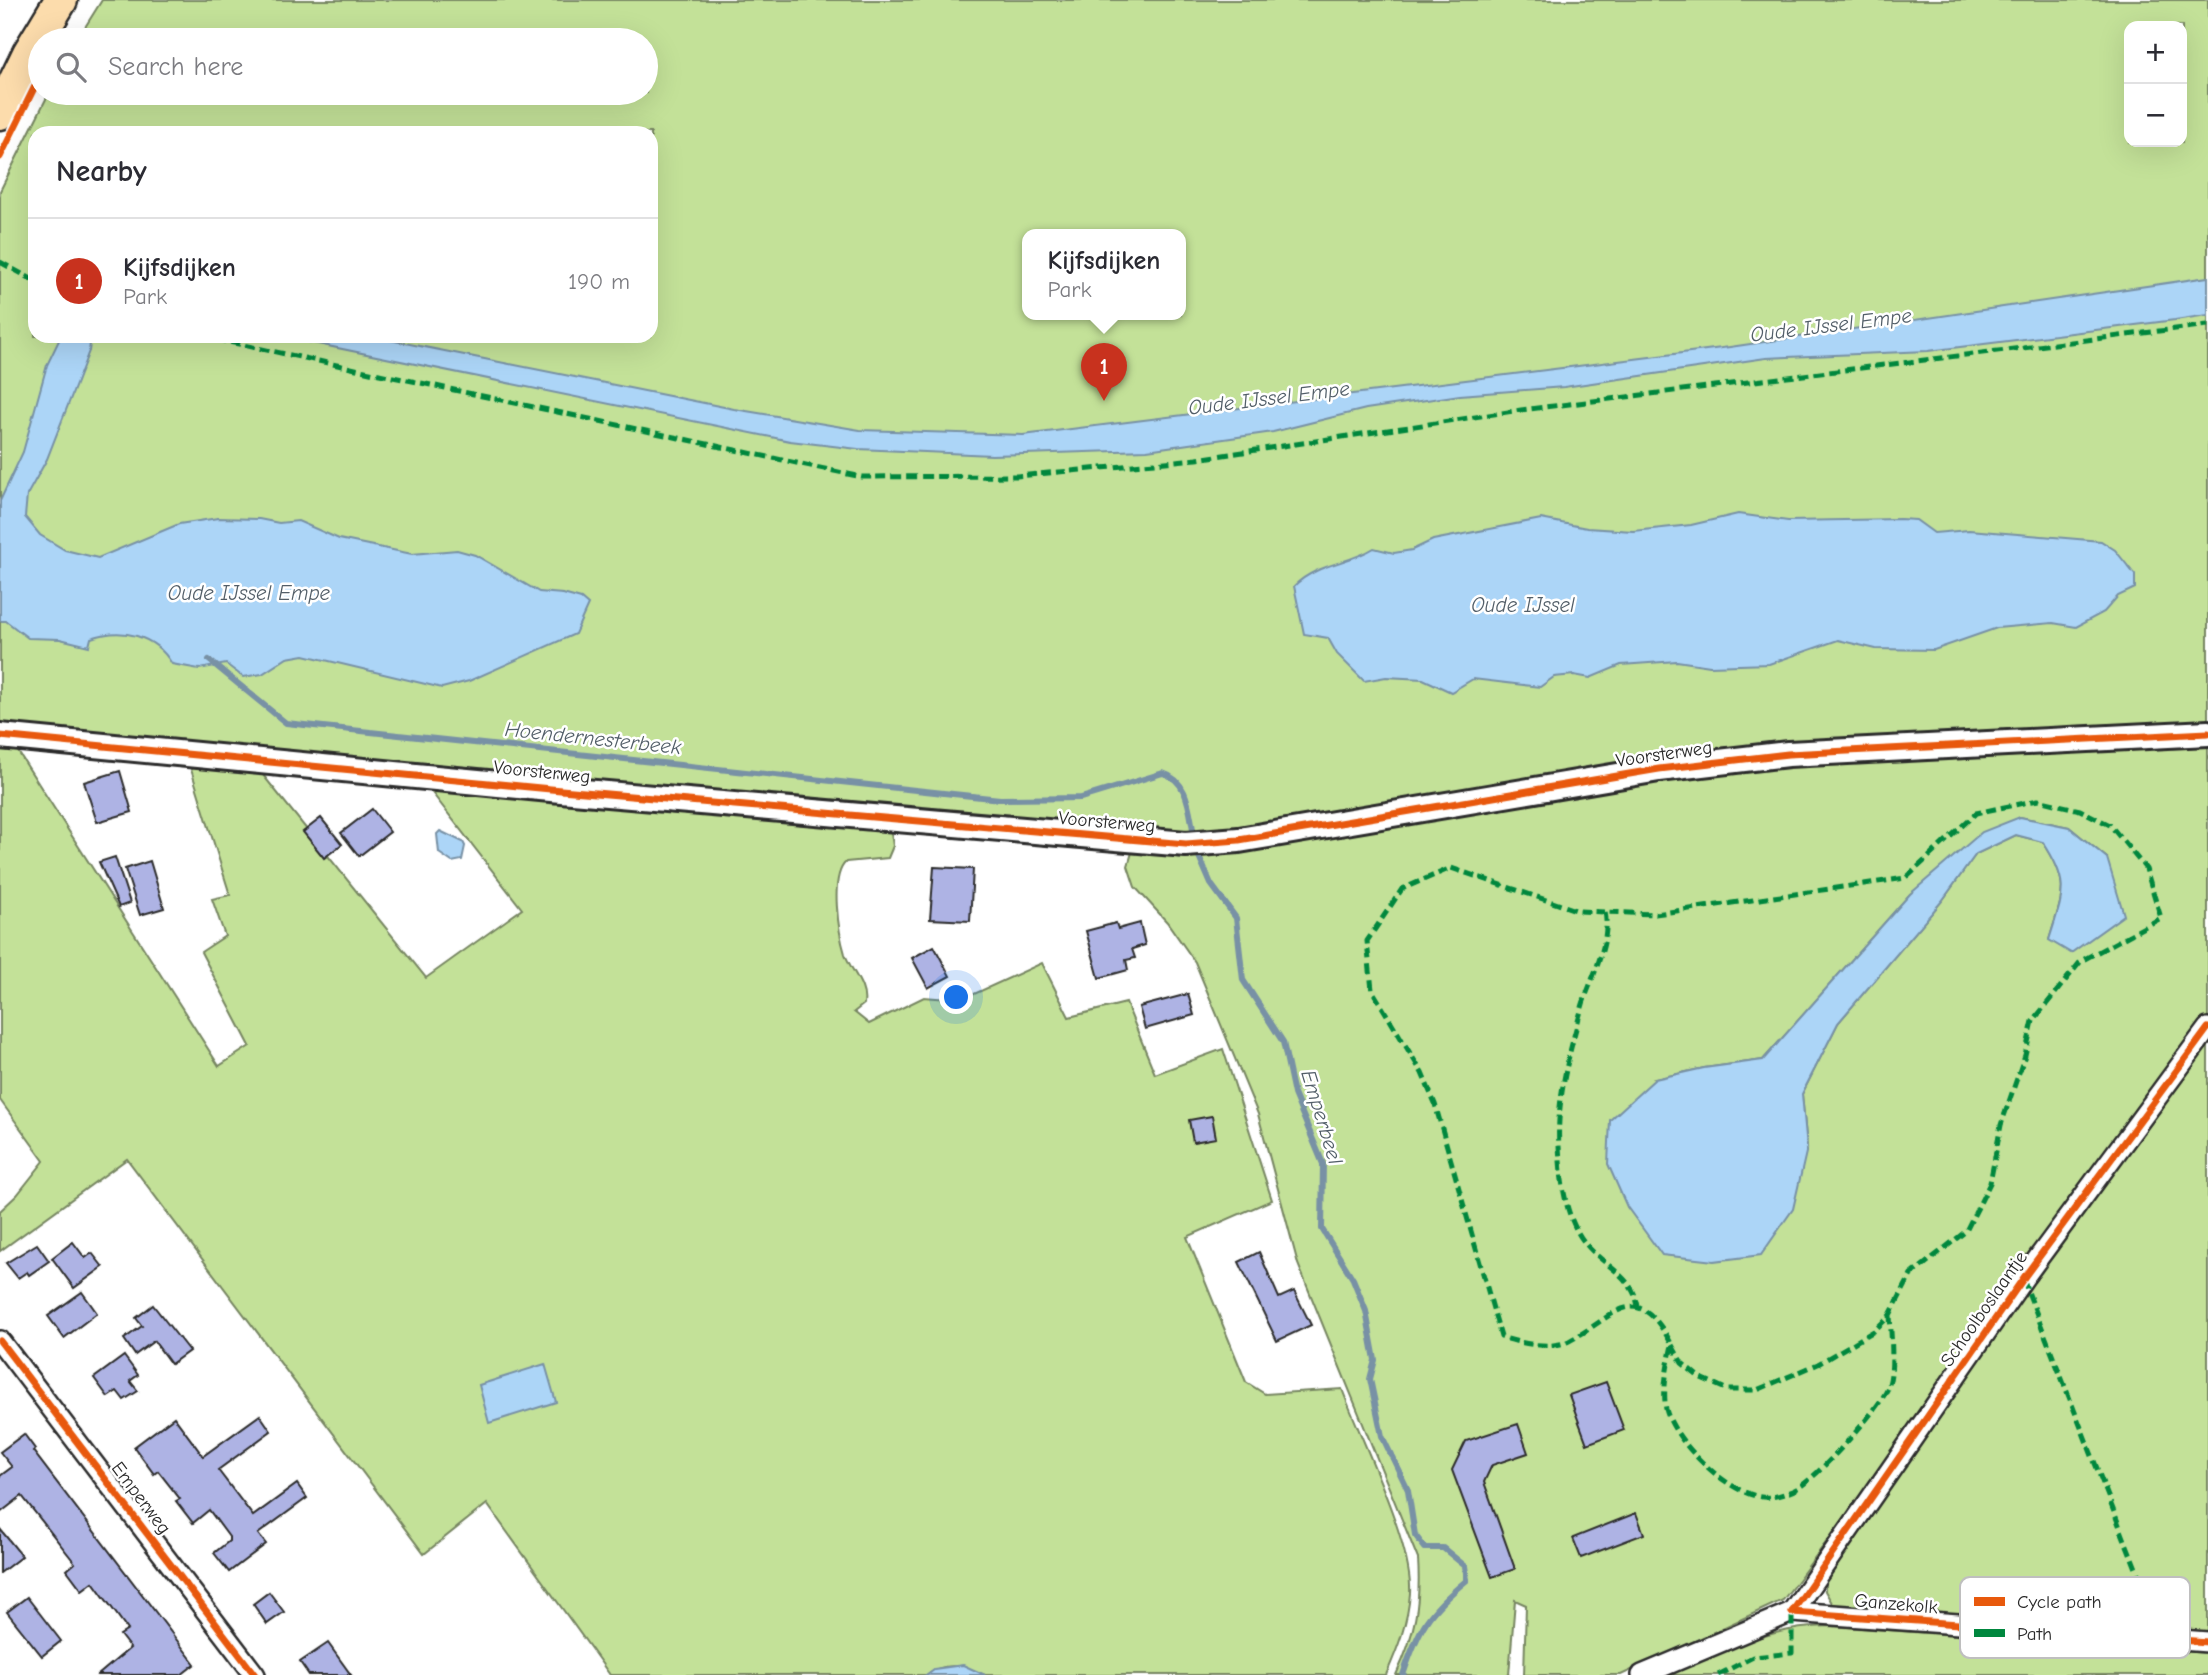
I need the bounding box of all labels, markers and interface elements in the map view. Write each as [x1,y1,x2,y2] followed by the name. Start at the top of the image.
[2124,21,2187,147] map controls
[2124,21,2187,84] button: +
[28,28,658,105] search box
[52,48,90,86] icon: search
[108,52,243,82] text: Search here
[2124,84,2187,147] button: −
[56,154,147,189] text: Nearby
[1022,229,1186,320] popup
[1048,246,1160,276] text: Kijfsdijken
[123,253,236,283] text: Kijfsdijken
[74,268,84,295] text: 1
[568,268,630,295] text: 190 m
[1048,276,1092,303] text: Park
[123,283,167,310] text: Park
[1749,303,1913,347] water label: Oude IJssel Empe
[1081,343,1127,401] pin: 1
[1187,376,1351,420] water label: Oude IJssel Empe
[168,581,331,605] water label: Oude IJssel Empe
[1471,593,1575,617] water label: Oude IJssel
[504,717,683,759] water label: Hoendernesterbeek
[1614,736,1714,772] street label: Voorsterweg
[493,756,591,788] street label: Voorsterweg
[1058,807,1156,837] street label: Voorsterweg
[939,980,973,1014] your location
[1296,1067,1348,1167] water label: Emperbeel
[1936,1247,2032,1371] street label: Schoolboslaantje
[107,1457,175,1539] street label: Emperweg
[1960,1577,2190,1658] legend
[1853,1589,1939,1619] street label: Ganzekolk
[2017,1591,2102,1613] text: Cycle path
[2017,1623,2052,1645] text: Path

